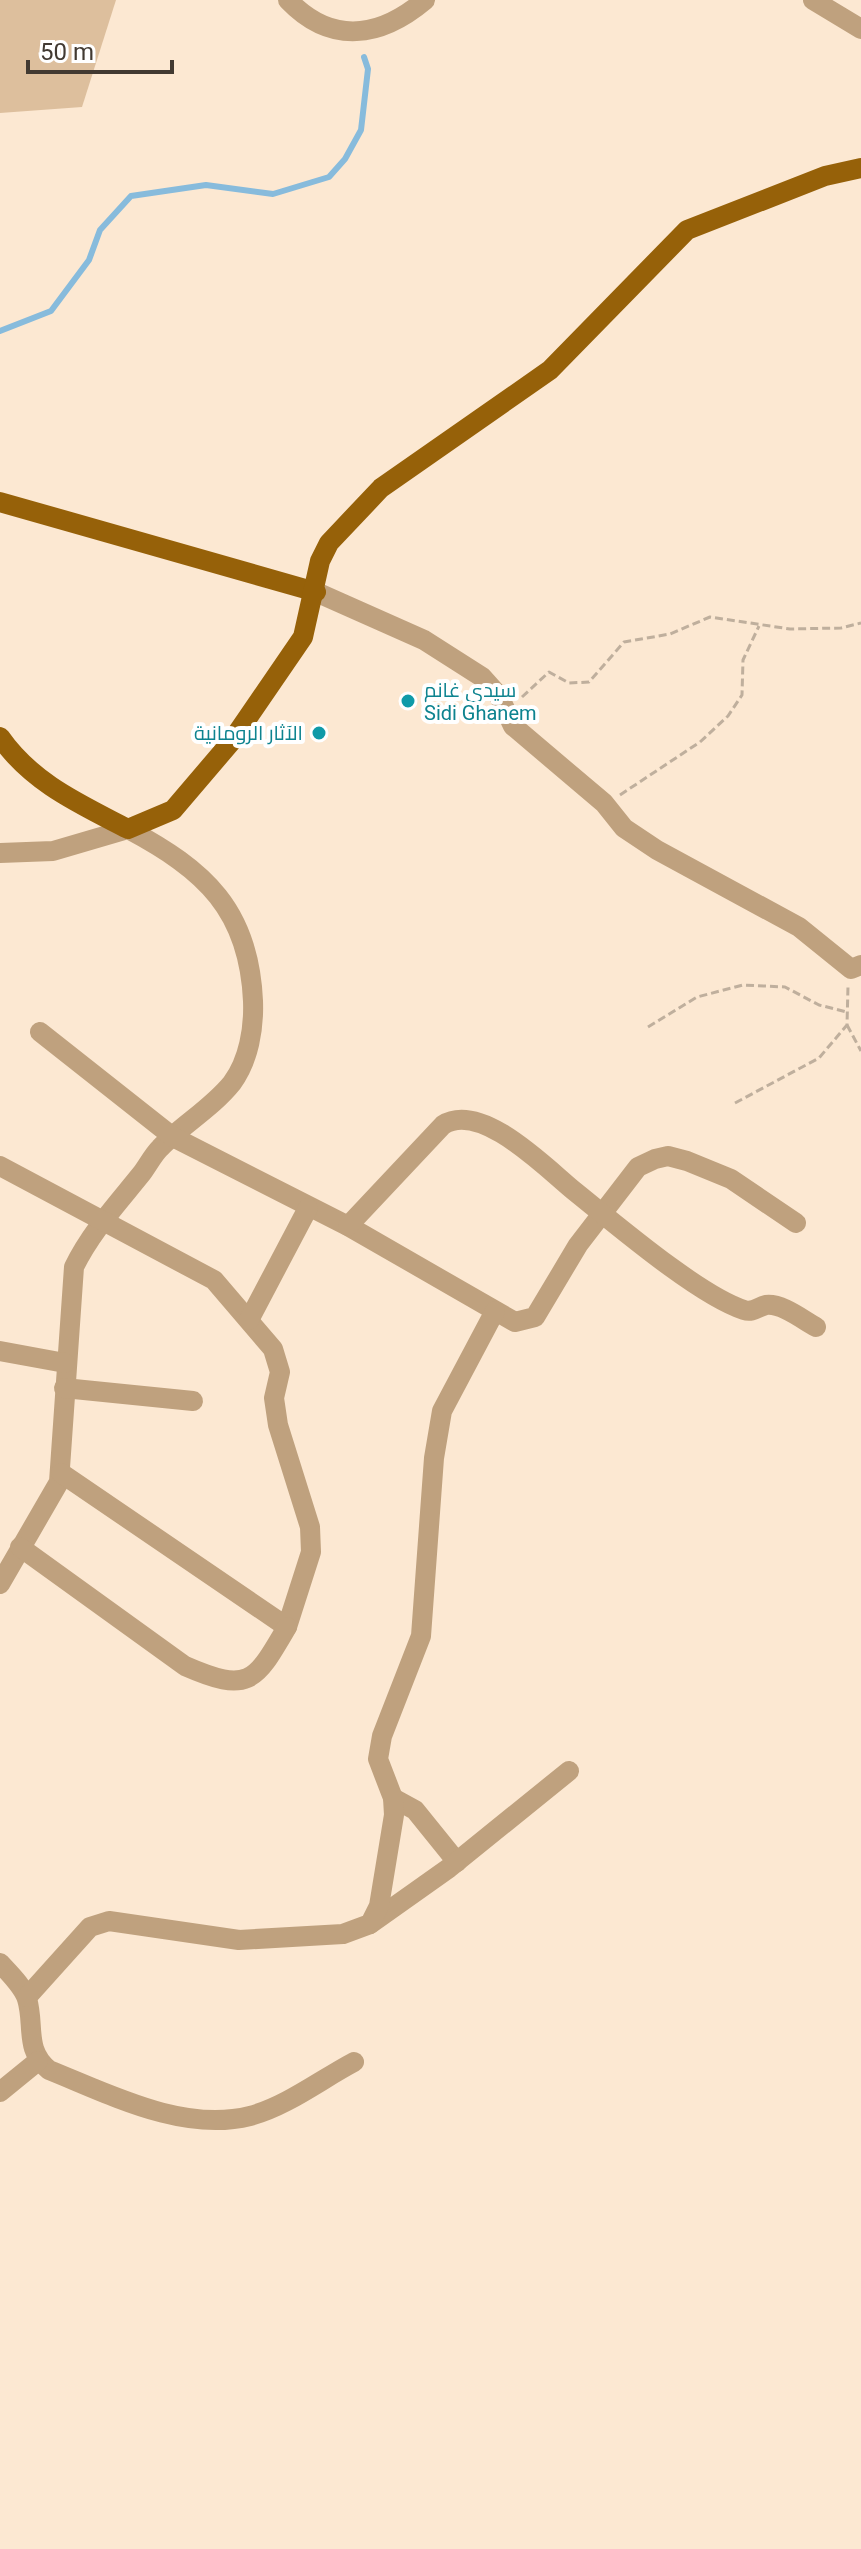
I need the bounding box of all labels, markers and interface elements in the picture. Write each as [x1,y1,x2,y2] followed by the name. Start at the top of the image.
[28,24,172,74] scale bar
[40,38,94,66] text: 50 m
[424,678,537,725] place label: سيدي غانم Sidi Ghanem
[399,692,417,710] marker: سيدي غانم Sidi Ghanem
[194,721,303,745] place label: الآثار الرومانية
[310,724,328,742] marker: الآثار الرومانية

